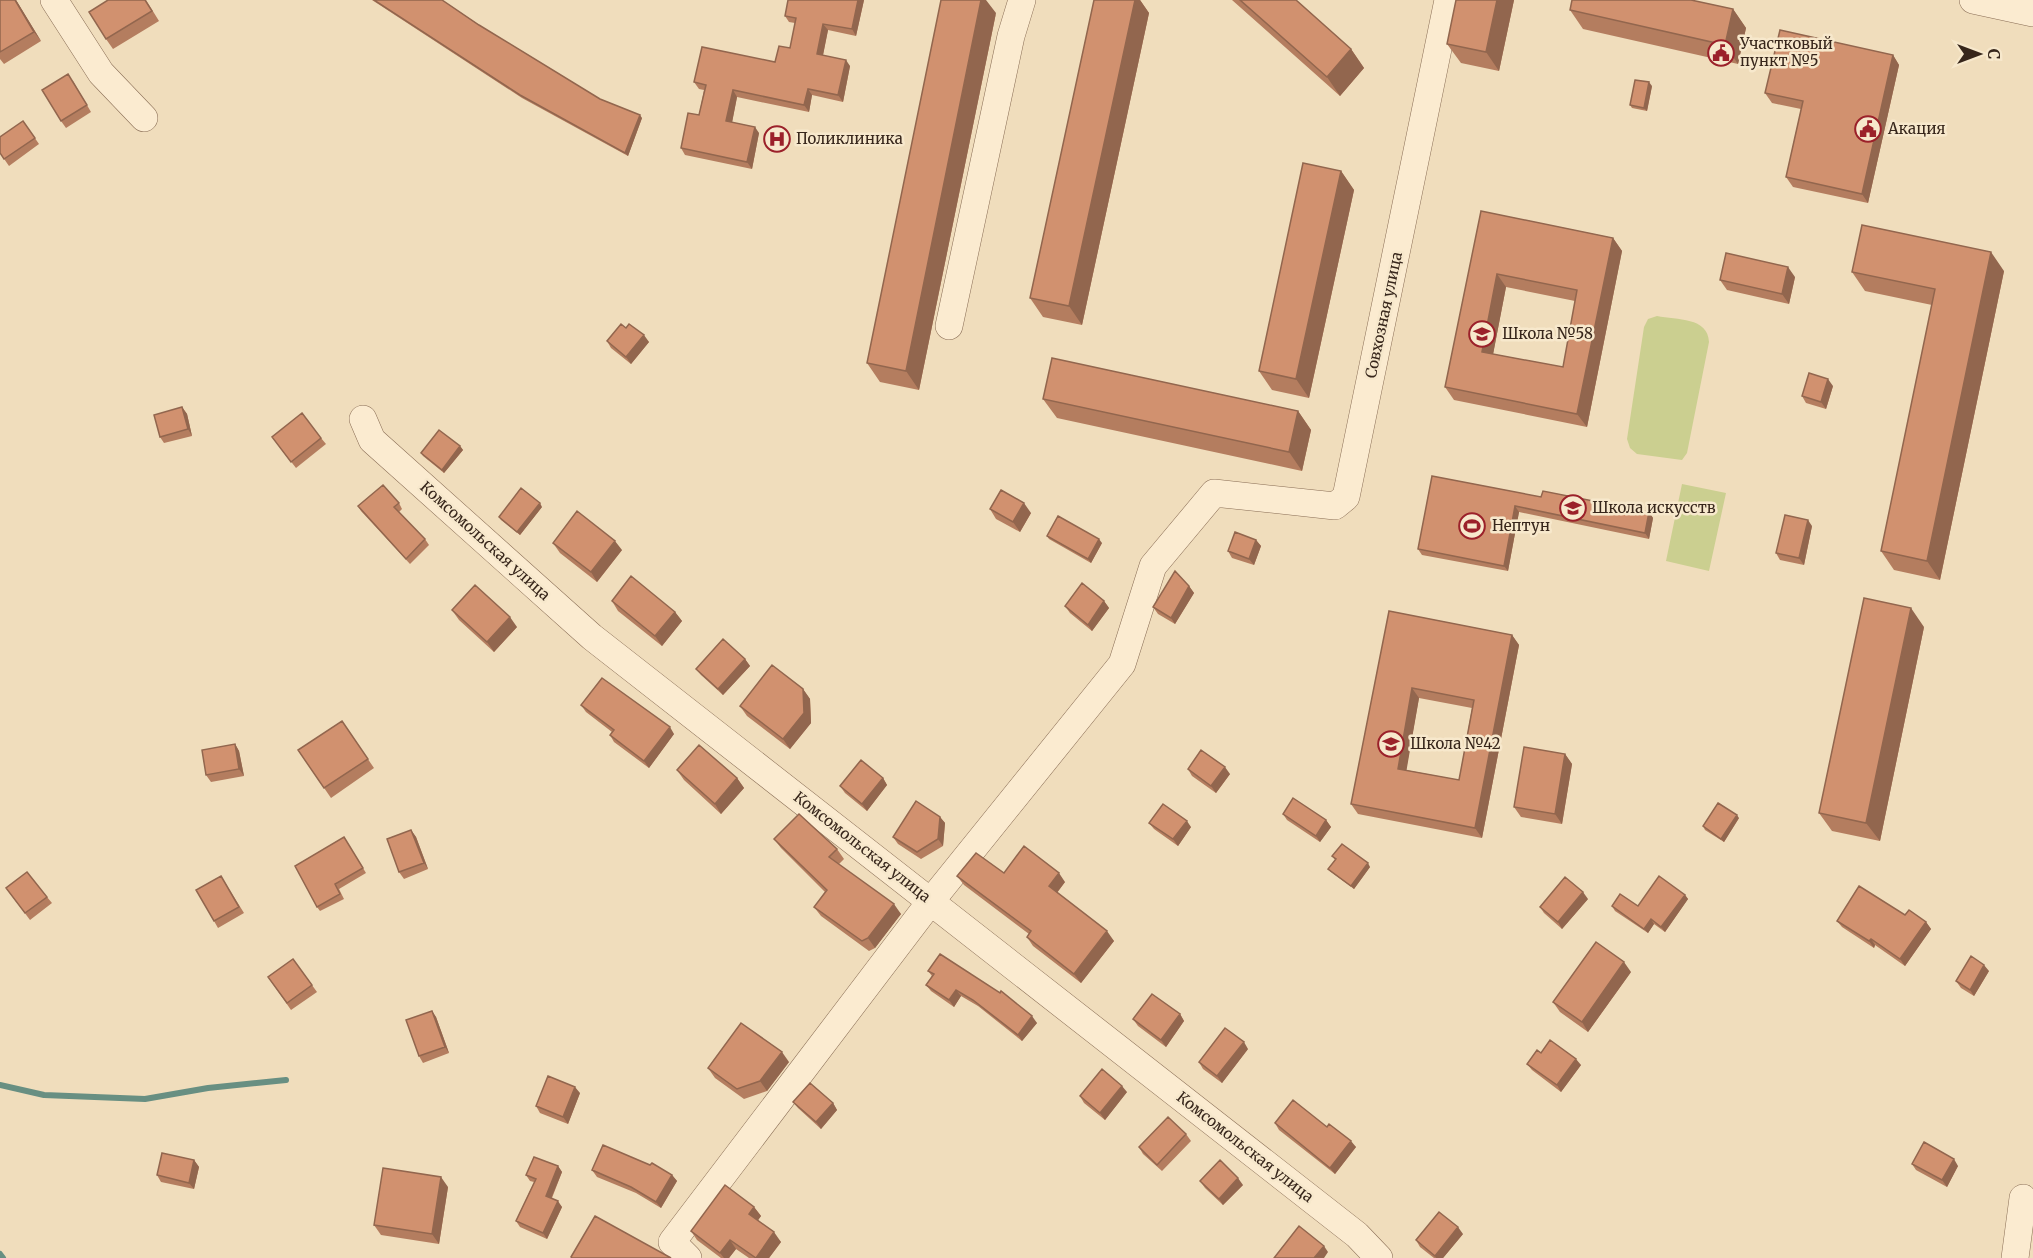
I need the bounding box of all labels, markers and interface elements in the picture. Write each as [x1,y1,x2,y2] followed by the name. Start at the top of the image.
[1949,24,2009,84] north arrow
[1739,34,1833,70] place label: Участковый пункт №5
[1706,38,1736,68] public building icon: Участковый пункт №5
[1984,49,2004,59] text: С
[1853,114,1883,144] public building icon: Акация
[1887,119,1946,138] place label: Акация
[762,124,792,154] hospital icon: Поликлиника
[796,129,903,148] place label: Поликлиника
[1361,250,1406,380] street label: Совхозная улица
[1467,319,1497,349] school or university icon: Школа №58
[1502,324,1593,343] place label: Школа №58
[416,477,554,604] street label: Комсомольская улица
[1558,493,1588,523] school or university icon: Школа искусств
[1592,498,1716,517] place label: Школа искусств
[1457,511,1487,541] sports icon: Нептун
[1492,516,1550,535] place label: Нептун
[1376,729,1406,759] school or university icon: Школа №42
[1410,734,1501,753] place label: Школа №42
[790,787,935,906] street label: Комсомольская улица
[1173,1087,1318,1206] street label: Комсомольская улица

